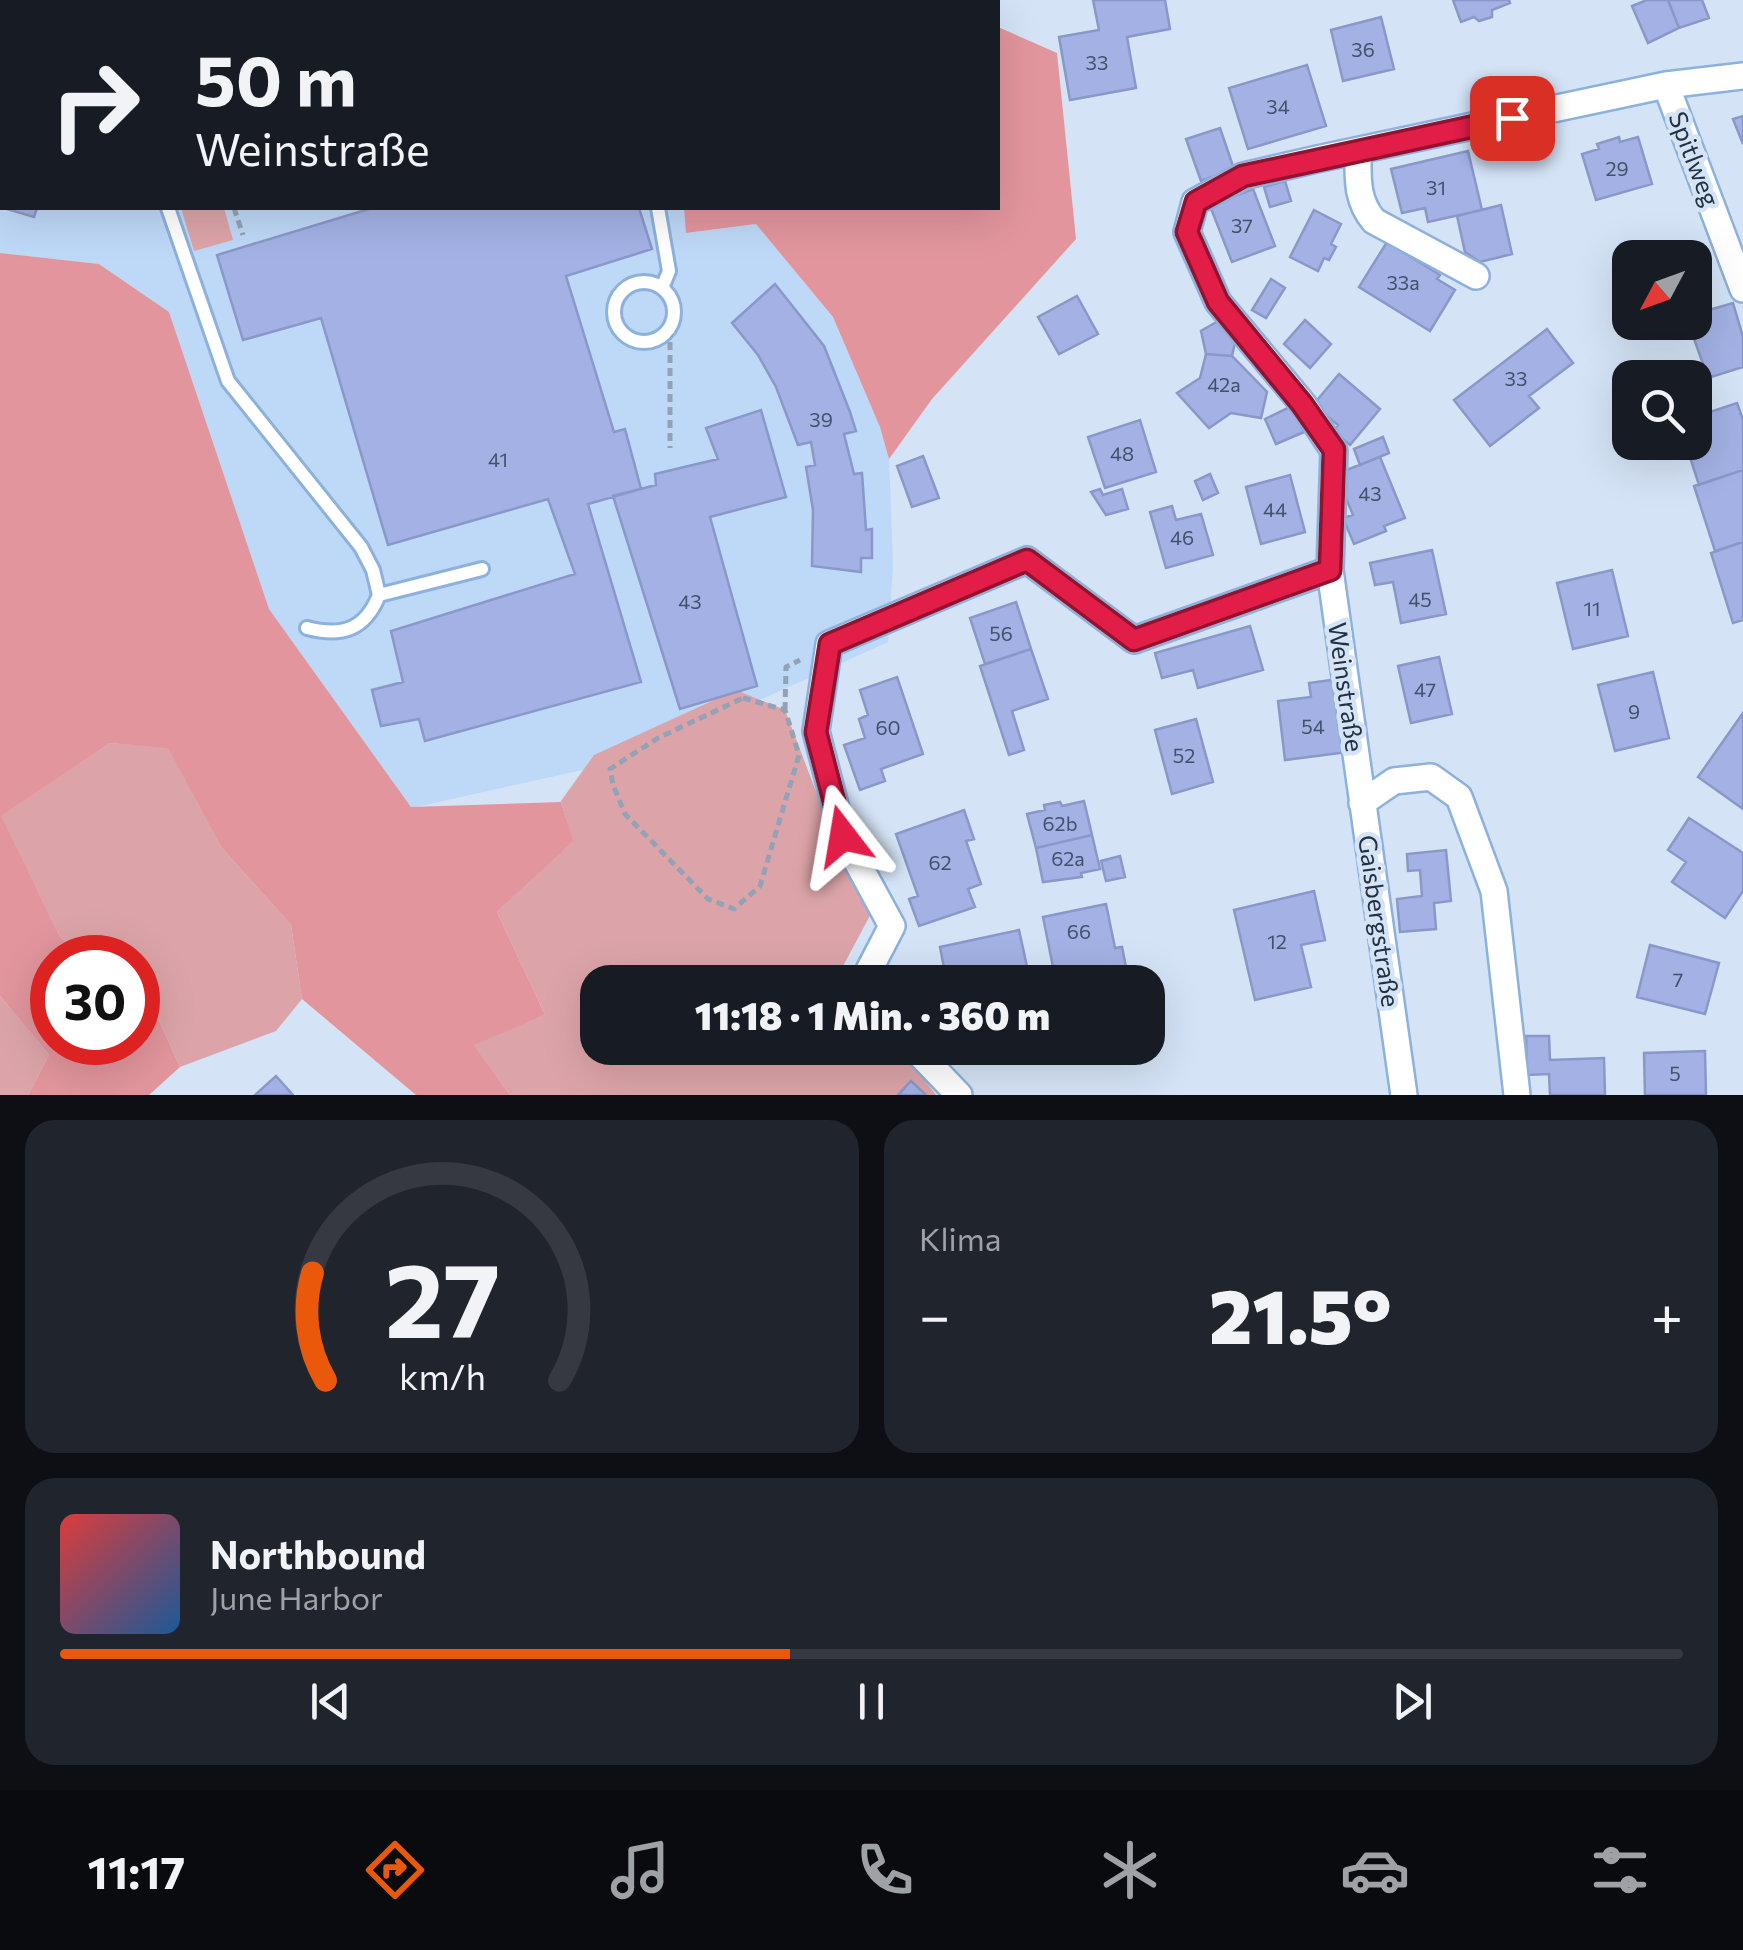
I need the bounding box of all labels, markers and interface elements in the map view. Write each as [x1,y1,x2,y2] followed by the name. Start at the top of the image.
[195,35,357,120] text: 50 m
[1351,37,1375,61] house number: 36
[30,40,160,170] icon: right
[1086,50,1108,74] house number: 33
[1470,76,1555,161] pin
[1485,91,1540,146] icon: arrive
[1266,94,1290,118] house number: 34
[1663,107,1727,211] street label: Spitlweg
[195,120,430,175] text: Weinstraße
[1605,156,1629,180] house number: 29
[1426,175,1446,199] house number: 31
[1231,213,1253,237] house number: 37
[1612,240,1712,340] north arrow
[1612,240,1712,460] map controls
[1386,270,1420,294] house number: 33a
[1612,360,1712,460] button: search
[1505,366,1527,390] house number: 33
[1207,372,1241,396] house number: 42a
[809,407,833,431] house number: 39
[1110,441,1134,465] house number: 48
[488,447,508,471] house number: 41
[1358,481,1382,505] house number: 43
[1263,497,1287,521] house number: 44
[1170,525,1194,549] house number: 46
[1408,587,1432,611] house number: 45
[678,589,702,613] house number: 43
[1583,596,1601,620] house number: 11
[1323,620,1371,754] street label: Weinstraße
[989,621,1013,645] house number: 56
[1414,677,1436,701] house number: 47
[1628,699,1640,723] house number: 9
[1301,714,1325,738] house number: 54
[875,715,901,739] house number: 60
[1173,743,1195,767] house number: 52
[791,784,895,888] position arrow
[1042,811,1078,835] house number: 62b
[1353,833,1407,1009] street label: Gaisbergstraße
[1051,846,1085,870] house number: 62a
[928,850,952,874] house number: 62
[1067,919,1091,943] house number: 66
[1267,929,1287,953] house number: 12
[30,935,160,1065] speed limit sign: 30
[1673,967,1683,991] house number: 7
[695,991,1050,1038] text: 11:18 · 1 Min. · 360 m
[1669,1061,1681,1085] house number: 5
[919,1218,1001,1258] text: Klima
[384,1232,500,1359] text: 27
[1209,1268,1392,1359] text: 21.5°
[919,1280,950,1347] text: −
[1651,1280,1683,1347] text: +
[399,1354,485,1397] text: km/h
[210,1530,426,1577] text: Northbound
[210,1577,383,1617] text: June Harbor
[303,1674,358,1729] icon: previous
[844,1674,899,1729] icon: pause
[1385,1674,1440,1729] icon: next
[360,1835,430,1905] icon: directions
[605,1835,675,1905] icon: music
[850,1835,920,1905] icon: phone
[1095,1835,1165,1905] icon: climate
[1340,1835,1410,1905] icon: car
[1585,1835,1655,1905] icon: filters
[88,1843,185,1898] text: 11:17

